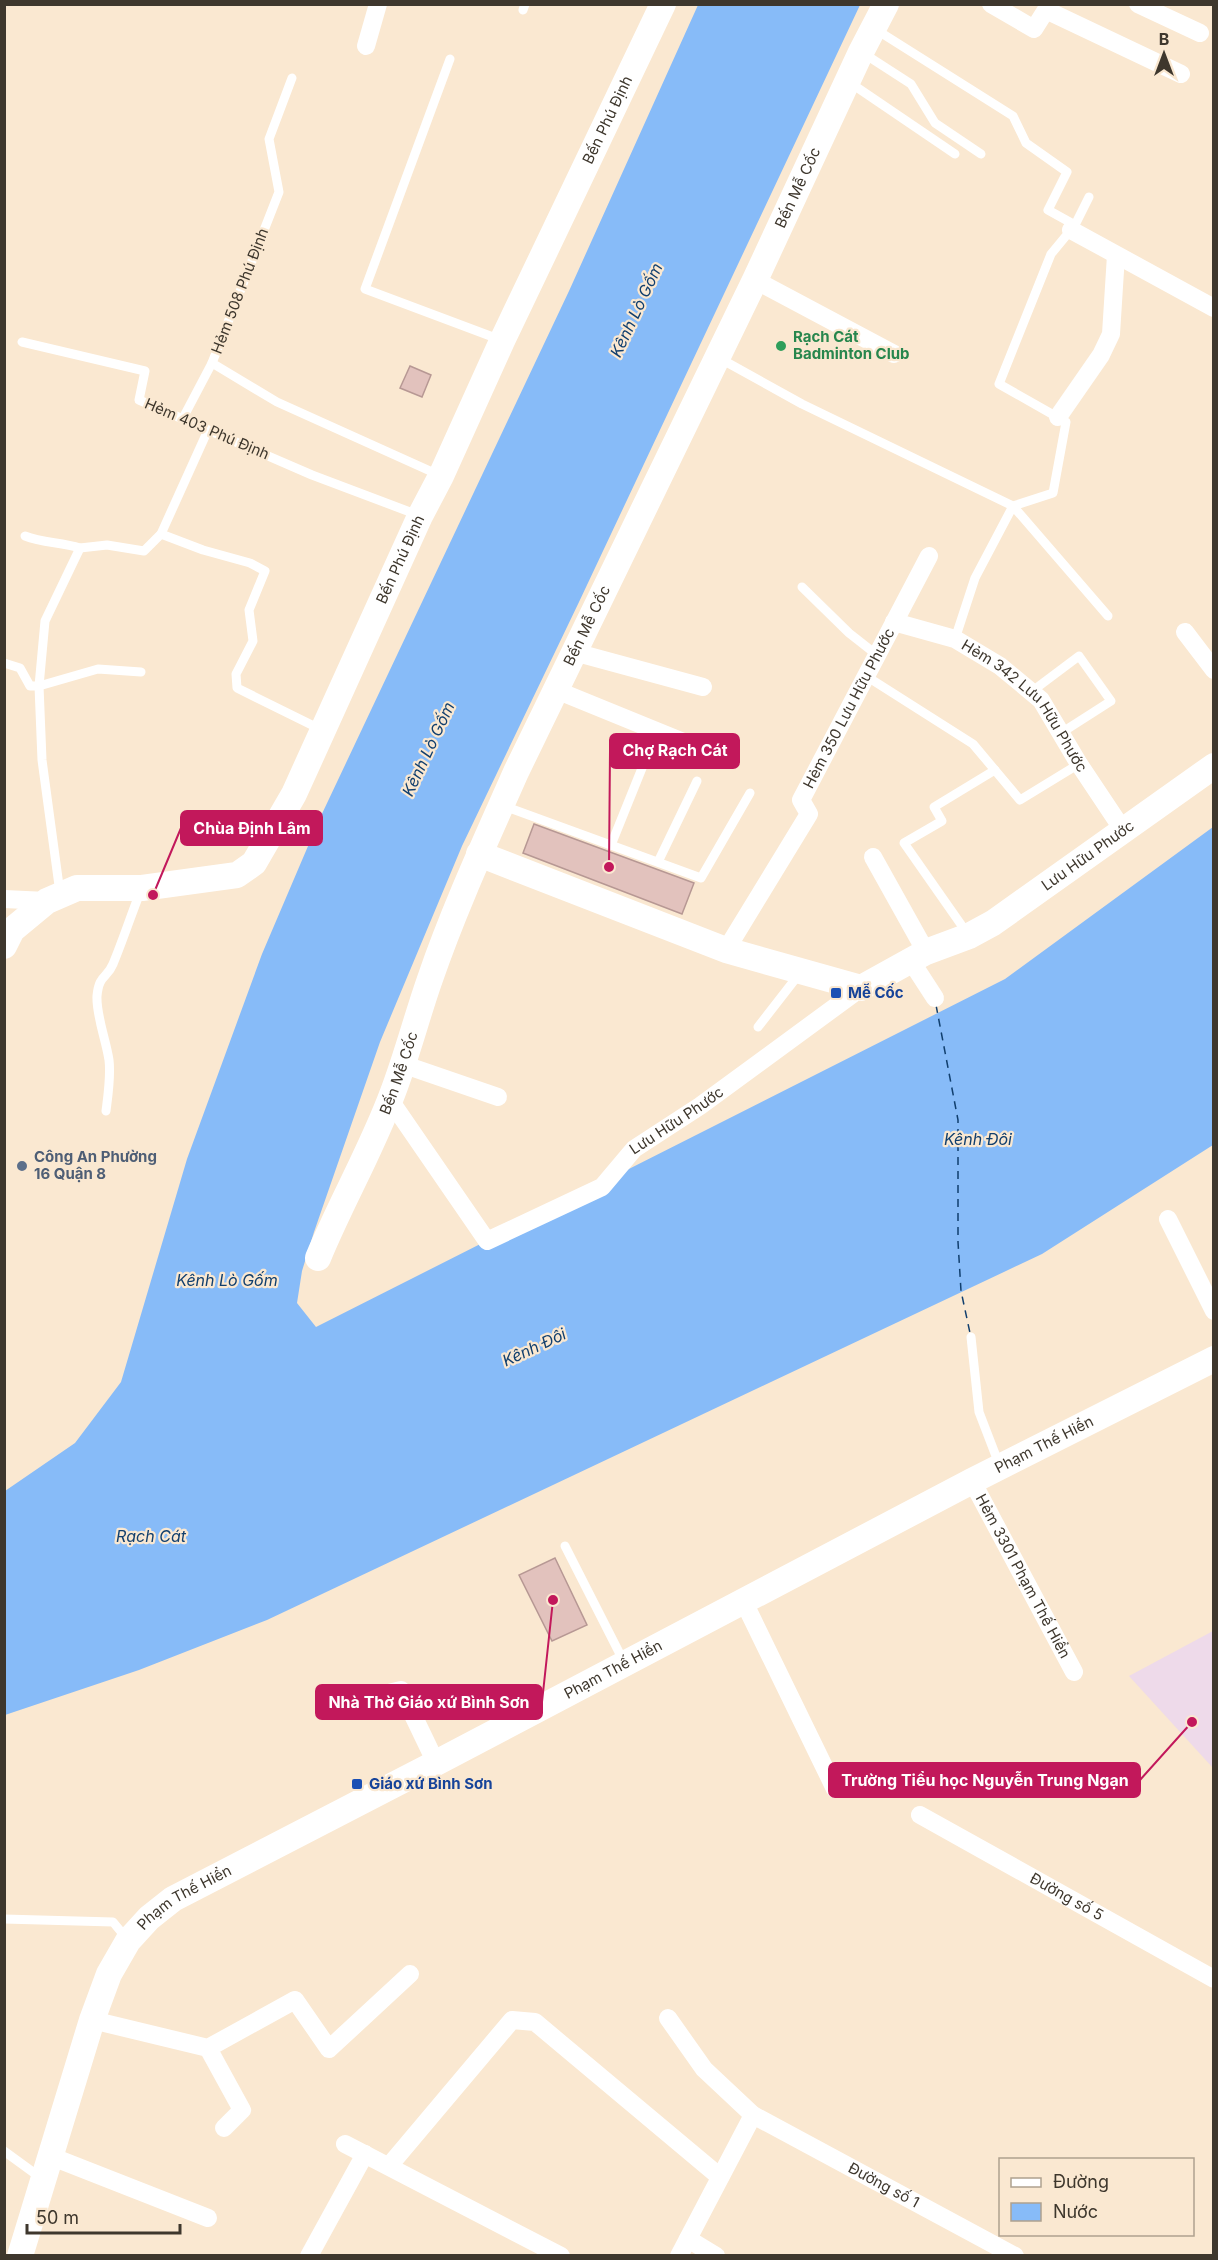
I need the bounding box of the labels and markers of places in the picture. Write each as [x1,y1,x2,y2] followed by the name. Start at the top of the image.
[793,327,910,363] place label: Rạch Cát Badminton Club
[774,339,788,353] marker: Rạch Cát Badminton Club
[610,734,739,768] callout: Chợ Rạch Cát
[181,811,322,845] callout: Chùa Định Lâm
[848,983,904,1002] place label: Mễ Cốc
[829,986,843,1000] marker: Mễ Cốc
[34,1147,157,1183] place label: Công An Phường 16 Quận 8
[15,1159,29,1173] marker: Công An Phường 16 Quận 8
[316,1685,542,1719] callout: Nhà Thờ Giáo xứ Bình Sơn
[829,1763,1140,1797] callout: Trường Tiểu học Nguyễn Trung Ngạn
[369,1774,493,1793] place label: Giáo xứ Bình Sơn
[350,1777,364,1791] marker: Giáo xứ Bình Sơn

